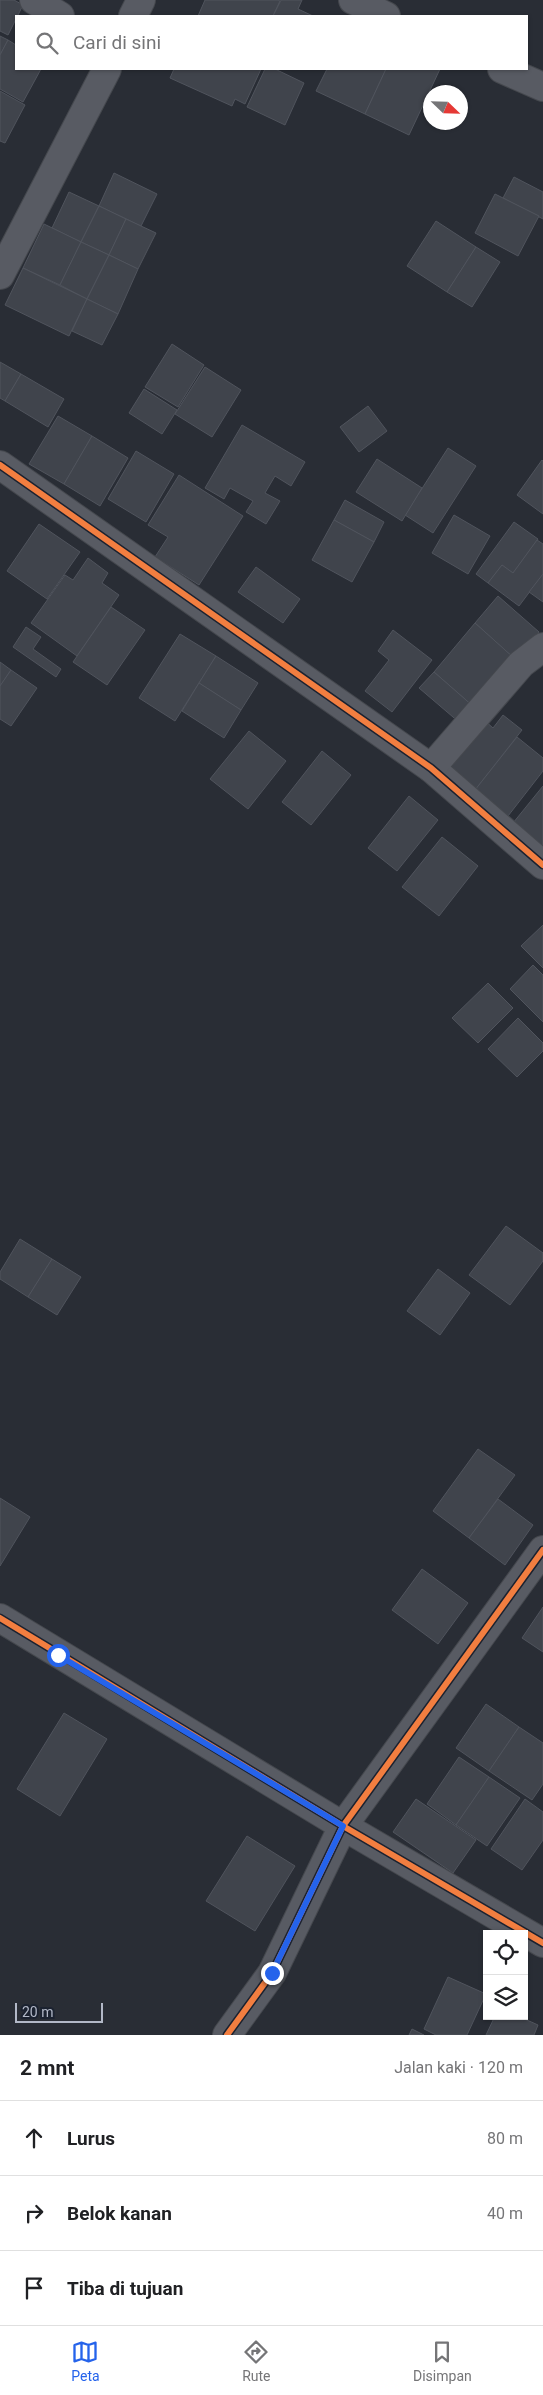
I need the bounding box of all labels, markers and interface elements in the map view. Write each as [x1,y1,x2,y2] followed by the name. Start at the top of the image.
[15,15,528,70] search box
[33,29,61,57] icon: search
[73,31,161,54] text: Cari di sini
[423,85,468,130] north arrow
[47,1644,70,1667] route start
[483,1930,528,2020] map controls
[483,1930,528,1975] button: locate
[261,1962,284,1985] route end
[483,1975,528,2020] button: layers
[15,2000,102,2023] scale bar
[22,2004,54,2020] text: 20 m
[20,2056,74,2080] text: 2 mnt
[394,2058,523,2077] text: Jalan kaki · 120 m
[20,2124,48,2152] icon: ahead
[67,2127,115,2150] text: Lurus
[487,2129,523,2148] text: 80 m
[20,2199,48,2227] icon: right
[67,2202,172,2225] text: Belok kanan
[487,2204,523,2223] text: 40 m
[20,2274,48,2302] icon: arrive
[67,2277,183,2300] text: Tiba di tujuan
[71,2338,100,2384] tab: Peta
[242,2338,271,2384] tab: Rute
[413,2338,472,2384] tab: Disimpan

